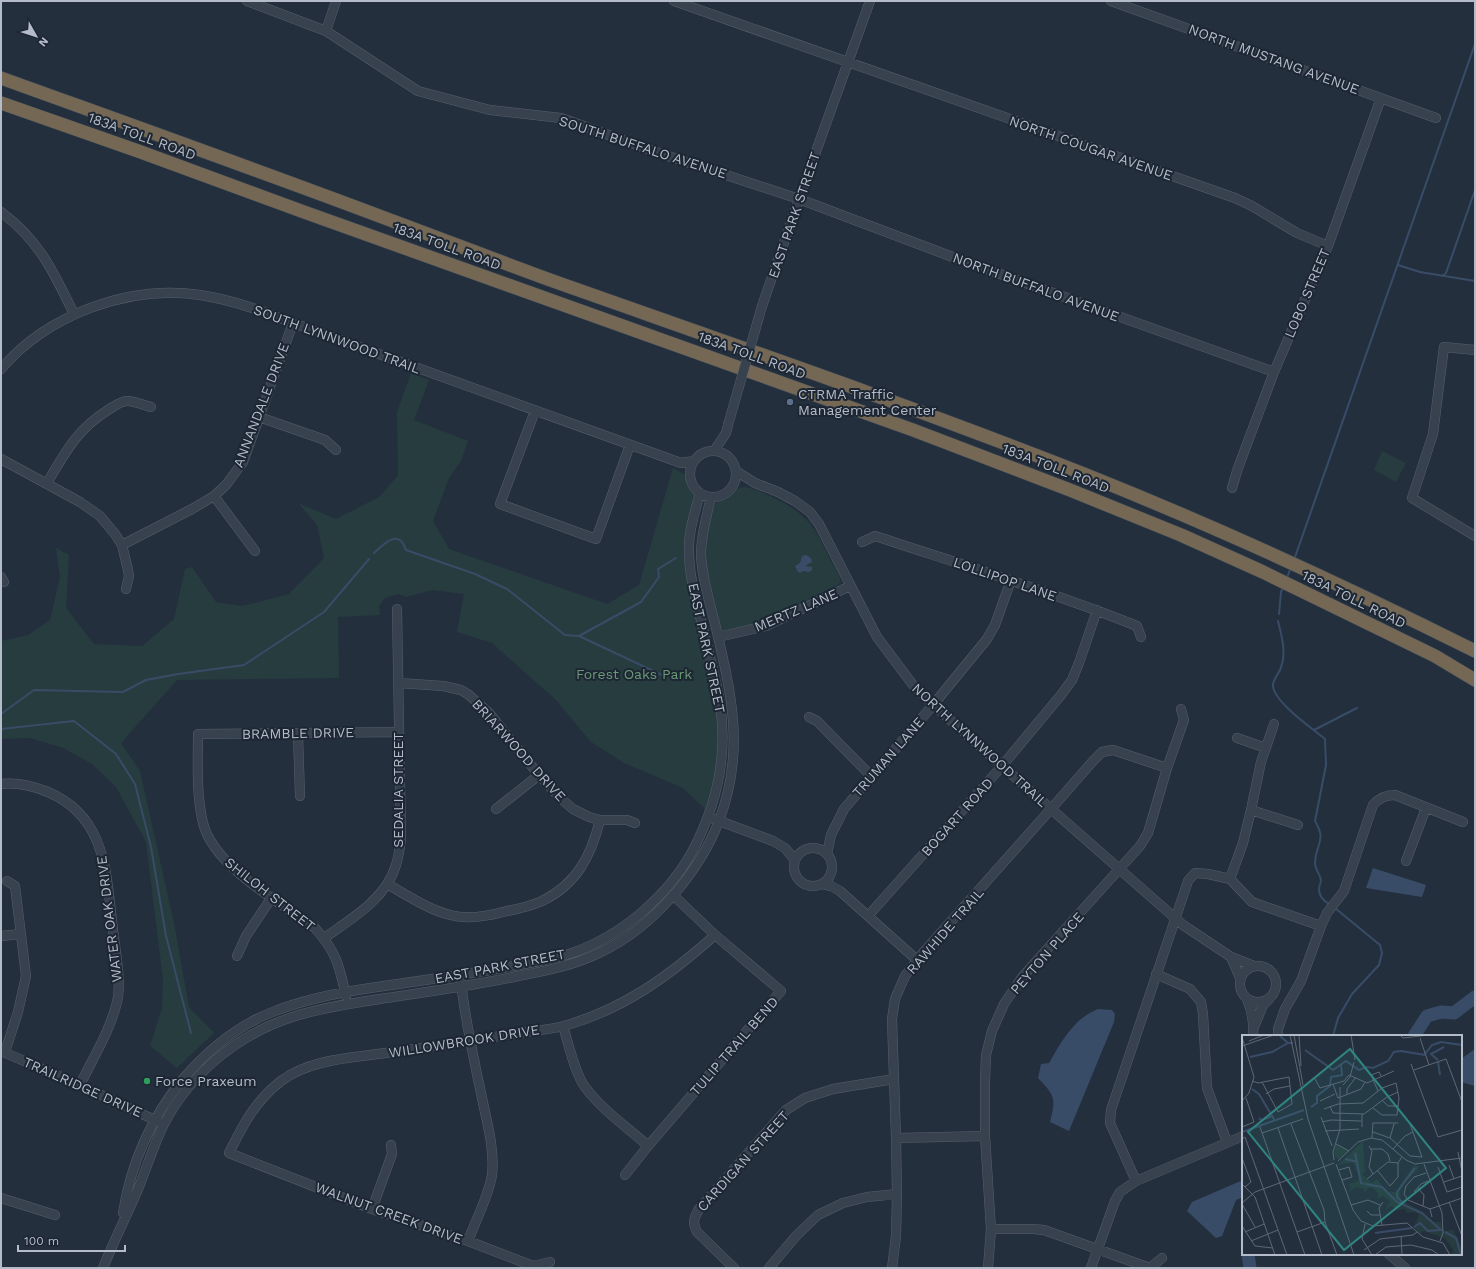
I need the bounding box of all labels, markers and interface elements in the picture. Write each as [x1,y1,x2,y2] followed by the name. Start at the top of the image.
[16,16,56,56] north arrow
[1187,21,1362,97] street label: NORTH MUSTANG AVENUE
[36,35,51,49] text: N
[86,109,198,163] street label: 183A TOLL ROAD
[557,112,729,182] street label: SOUTH BUFFALO AVENUE
[1007,112,1175,184] street label: NORTH COUGAR AVENUE
[765,149,823,280] street label: EAST PARK STREET
[391,219,503,273] street label: 183A TOLL ROAD
[1281,245,1333,340] street label: LOBO STREET
[951,249,1121,325] street label: NORTH BUFFALO AVENUE
[251,301,423,377] street label: SOUTH LYNNWOOD TRAIL
[696,328,808,382] street label: 183A TOLL ROAD
[230,340,292,469] street label: ANNANDALE DRIVE
[798,386,937,418] place label: CTRMA Traffic Management Center
[785,397,795,407] marker: CTRMA Traffic Management Center
[1000,440,1112,496] street label: 183A TOLL ROAD
[951,554,1059,604] street label: LOLLIPOP LANE
[1299,567,1409,631] street label: 183A TOLL ROAD
[685,582,729,715] street label: EAST PARK STREET
[752,585,840,635] street label: MERTZ LANE
[576,666,692,682] park label: Forest Oaks Park
[909,680,1051,810] street label: NORTH LYNNWOOD TRAIL
[469,696,569,804] street label: BRIARWOOD DRIVE
[849,714,927,800] street label: TRUMAN LANE
[242,724,354,742] street label: BRAMBLE DRIVE
[390,732,406,848] street label: SEDALIA STREET
[918,775,996,859] street label: BOGART ROAD
[222,854,319,934] street label: SHILOH STREET
[93,855,125,983] street label: WATER OAK DRIVE
[903,885,987,977] street label: RAWHIDE TRAIL
[1007,909,1087,997] street label: PEYTON PLACE
[434,945,567,986] street label: EAST PARK STREET
[687,993,781,1099] street label: TULIP TRAIL BEND
[387,1021,541,1061] street label: WILLOWBROOK DRIVE
[1242,1035,1462,1255] inset map
[21,1054,145,1120] street label: TRAILRIDGE DRIVE
[155,1073,257,1089] place label: Force Praxeum
[142,1076,152,1086] marker: Force Praxeum
[694,1107,793,1214] street label: CARDIGAN STREET
[313,1179,465,1247] street label: WALNUT CREEK DRIVE
[18,1227,125,1253] scale bar
[24,1234,59,1248] text: 100 m

